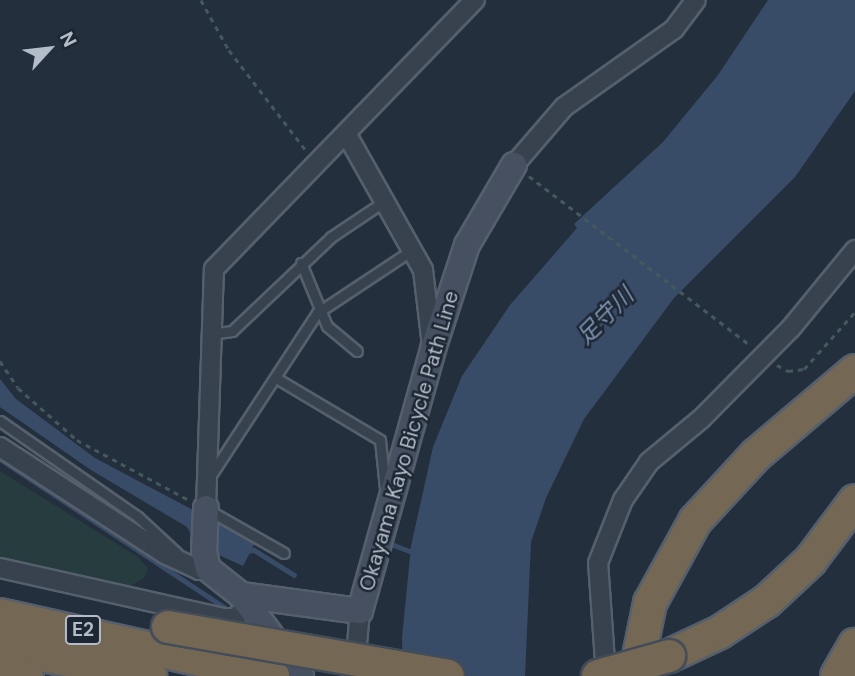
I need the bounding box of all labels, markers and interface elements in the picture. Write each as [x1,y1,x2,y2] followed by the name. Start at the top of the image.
[14,14,84,84] north arrow
[54,27,82,51] text: N
[571,282,639,350] water label: 足守川
[354,288,464,594] street label: Okayama Kayo Bicycle Path Line
[64,614,102,646] road number: E2

